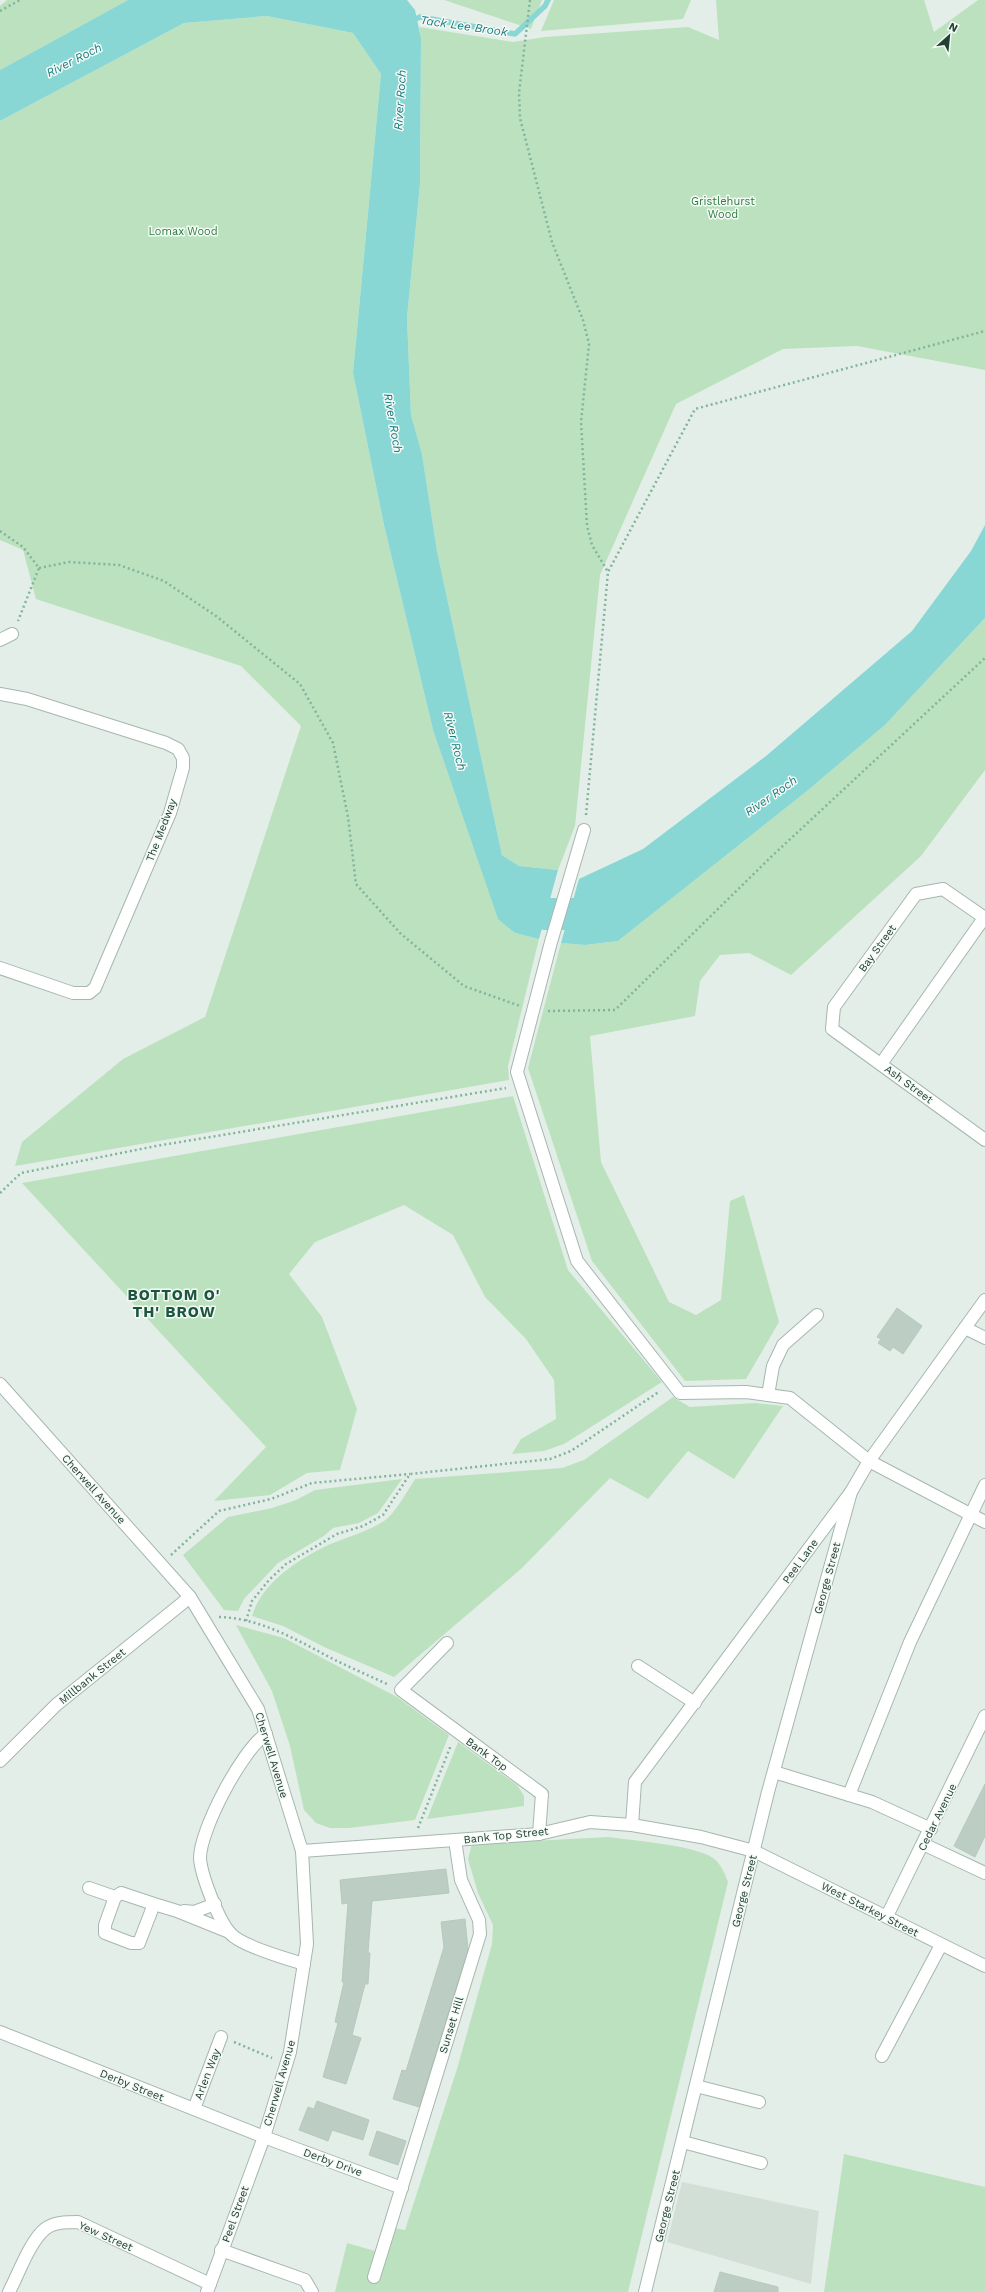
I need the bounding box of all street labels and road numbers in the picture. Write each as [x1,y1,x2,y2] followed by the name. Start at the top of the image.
[143,796,180,864] street label: The Medway
[856,922,899,975] street label: Bay Street
[882,1062,936,1107] street label: Ash Street
[59,1452,128,1527] street label: Cherwell Avenue
[780,1536,821,1586] street label: Peel Lane
[812,1540,843,1616] street label: George Street
[56,1645,129,1707] street label: Millbank Street
[252,1711,291,1800] street label: Cherwell Avenue
[463,1735,510,1774] street label: Bank Top
[916,1781,959,1853] street label: Cedar Avenue
[463,1825,550,1846] street label: Bank Top Street
[729,1853,760,1929] street label: George Street
[819,1879,921,1940] street label: West Starkey Street
[437,1995,466,2055] street label: Sunset Hill
[261,2039,298,2128] street label: Cherwell Avenue
[192,2047,223,2101] street label: Arlen Way
[98,2067,166,2104] street label: Derby Street
[301,2146,364,2179] street label: Derby Drive
[652,2168,683,2244] street label: George Street
[219,2184,252,2244] street label: Peel Street
[77,2219,135,2254] street label: Yew Street

